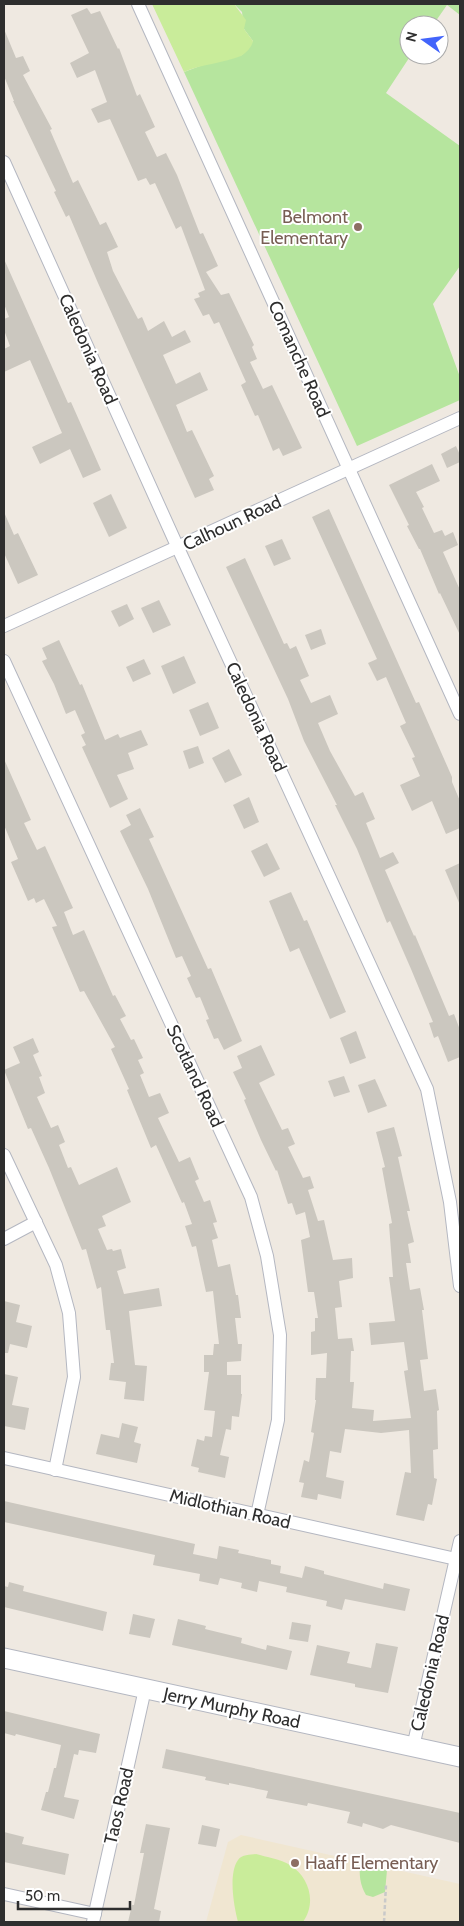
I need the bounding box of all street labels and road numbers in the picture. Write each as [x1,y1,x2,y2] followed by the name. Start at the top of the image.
[54,290,122,408] street label: Caledonia Road
[263,297,335,421] street label: Comanche Road
[179,491,285,555] street label: Calhoun Road
[221,659,291,775] street label: Caledonia Road
[162,1021,228,1131] street label: Scotland Road
[167,1484,293,1534] street label: Midlothian Road
[406,1613,454,1733] street label: Caledonia Road
[161,1683,302,1733] street label: Jerry Murphy Road
[100,1766,138,1846] street label: Taos Road

